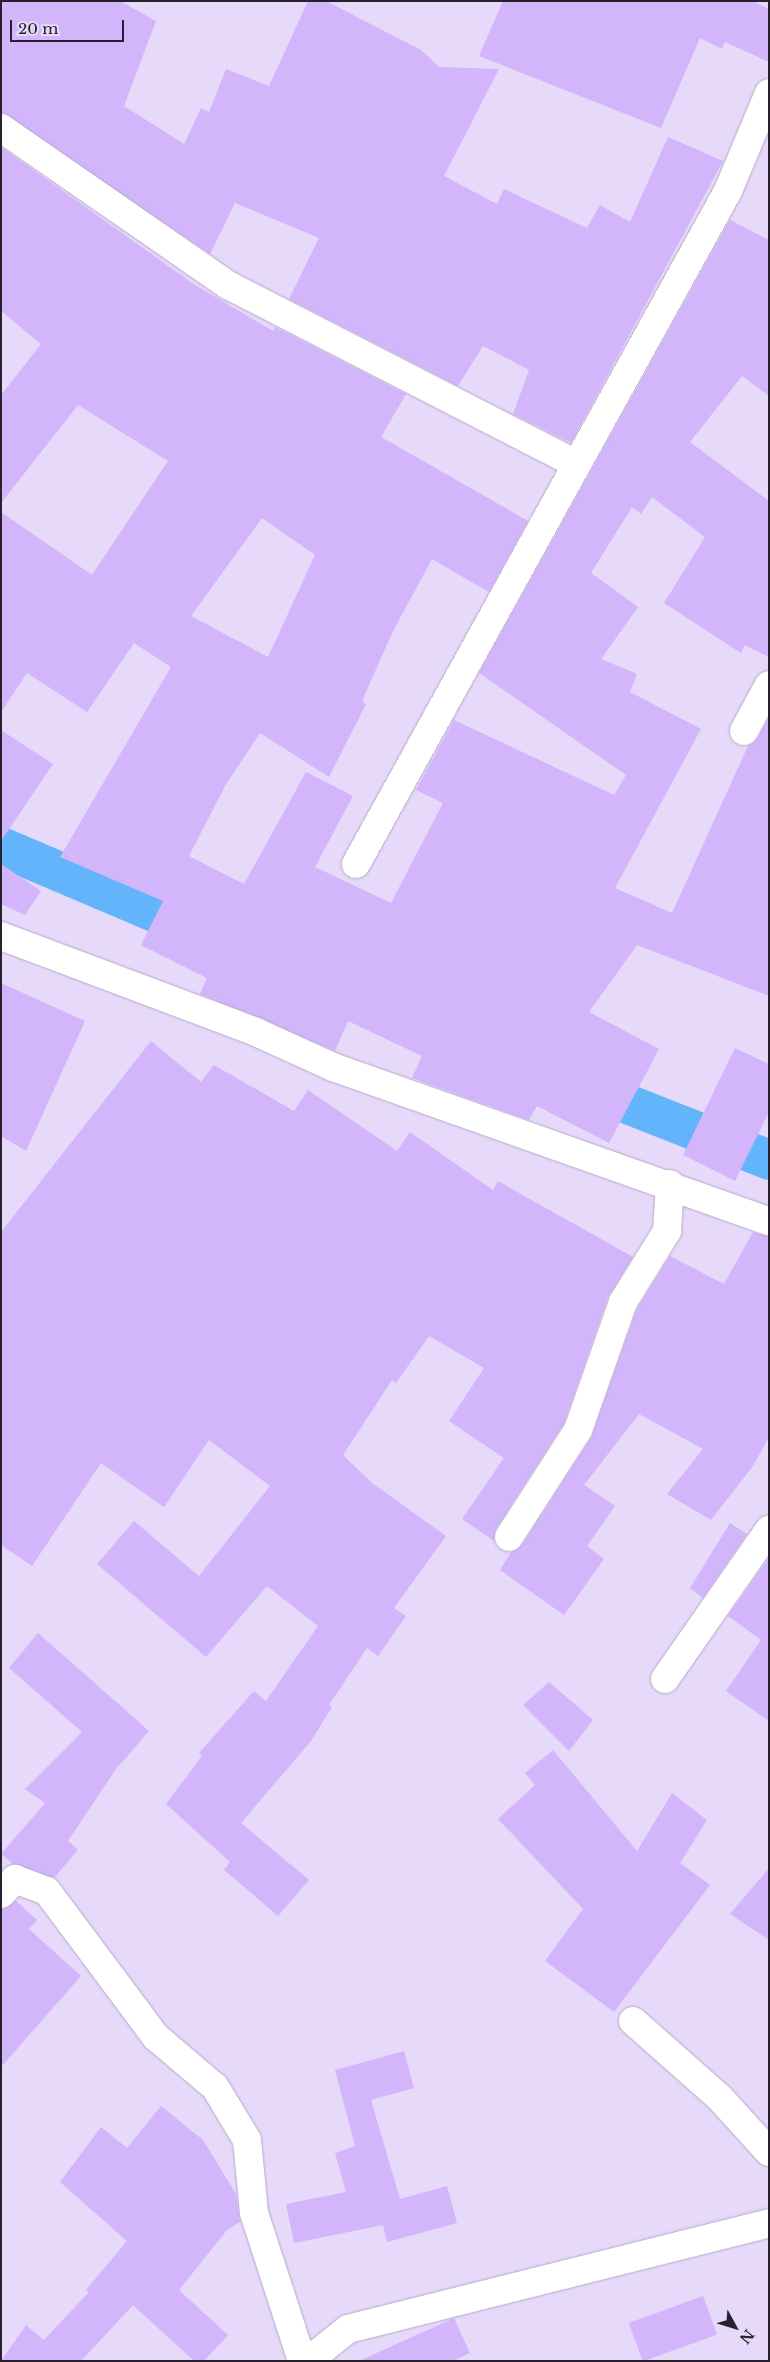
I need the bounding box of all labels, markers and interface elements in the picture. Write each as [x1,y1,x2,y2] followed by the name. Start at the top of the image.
[12,10,126,42] scale bar
[18,19,58,38] text: 20 m
[710,2302,760,2352] north arrow
[736,2326,758,2347] text: N

